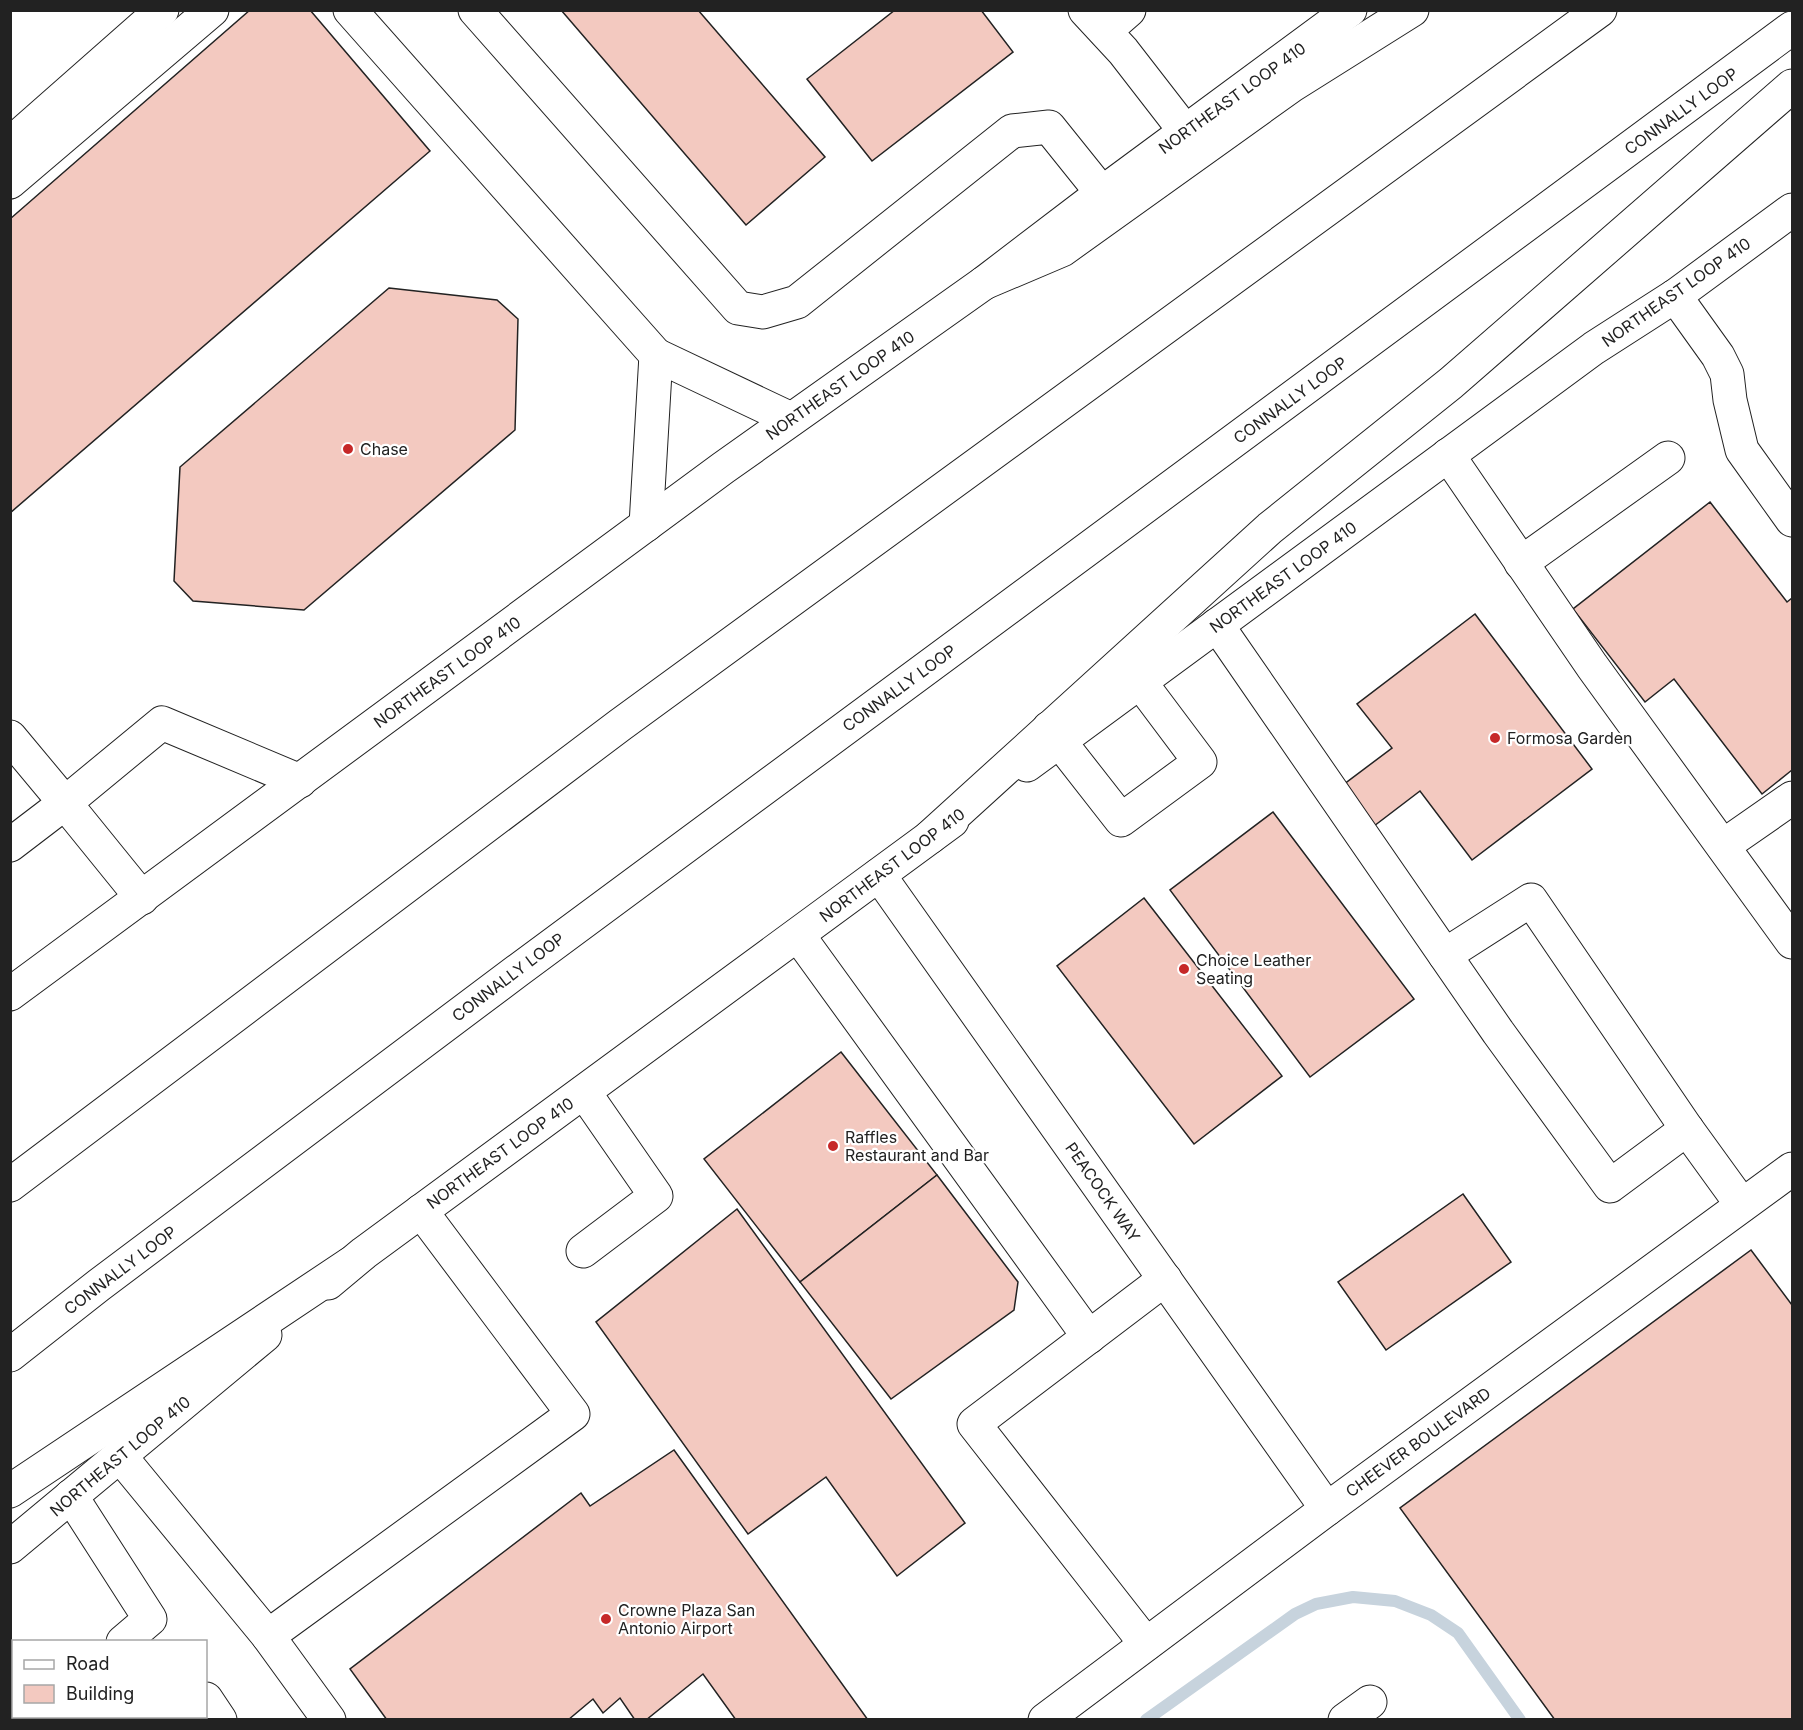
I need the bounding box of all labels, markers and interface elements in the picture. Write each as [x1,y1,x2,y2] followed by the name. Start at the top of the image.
[1155,38,1309,158] street label: NORTHEAST LOOP 410
[1620,63,1742,159] street label: CONNALLY LOOP
[1598,233,1754,351] street label: NORTHEAST LOOP 410
[762,326,918,444] street label: NORTHEAST LOOP 410
[1229,352,1351,448] street label: CONNALLY LOOP
[360,439,408,459] place label: Chase
[341,442,355,456] marker: Chase
[1206,517,1360,637] street label: NORTHEAST LOOP 410
[370,612,524,732] street label: NORTHEAST LOOP 410
[838,640,960,736] street label: CONNALLY LOOP
[1507,728,1632,748] place label: Formosa Garden
[1488,731,1502,745] marker: Formosa Garden
[815,804,969,926] street label: NORTHEAST LOOP 410
[448,928,568,1026] street label: CONNALLY LOOP
[1196,950,1311,988] place label: Choice Leather Seating
[1177,962,1191,976] marker: Choice Leather Seating
[423,1093,577,1213] street label: NORTHEAST LOOP 410
[845,1127,989,1165] place label: Raffles Restaurant and Bar
[1061,1138,1145,1246] street label: PEACOCK WAY
[826,1139,840,1153] marker: Raffles Restaurant and Bar
[60,1221,180,1319] street label: CONNALLY LOOP
[1342,1383,1494,1501] street label: CHEEVER BOULEVARD
[46,1391,194,1521] street label: NORTHEAST LOOP 410
[618,1600,755,1638] place label: Crowne Plaza San Antonio Airport
[599,1612,613,1626] marker: Crowne Plaza San Antonio Airport
[12,1640,207,1718] legend
[66,1653,109,1674] text: Road
[66,1683,134,1704] text: Building

